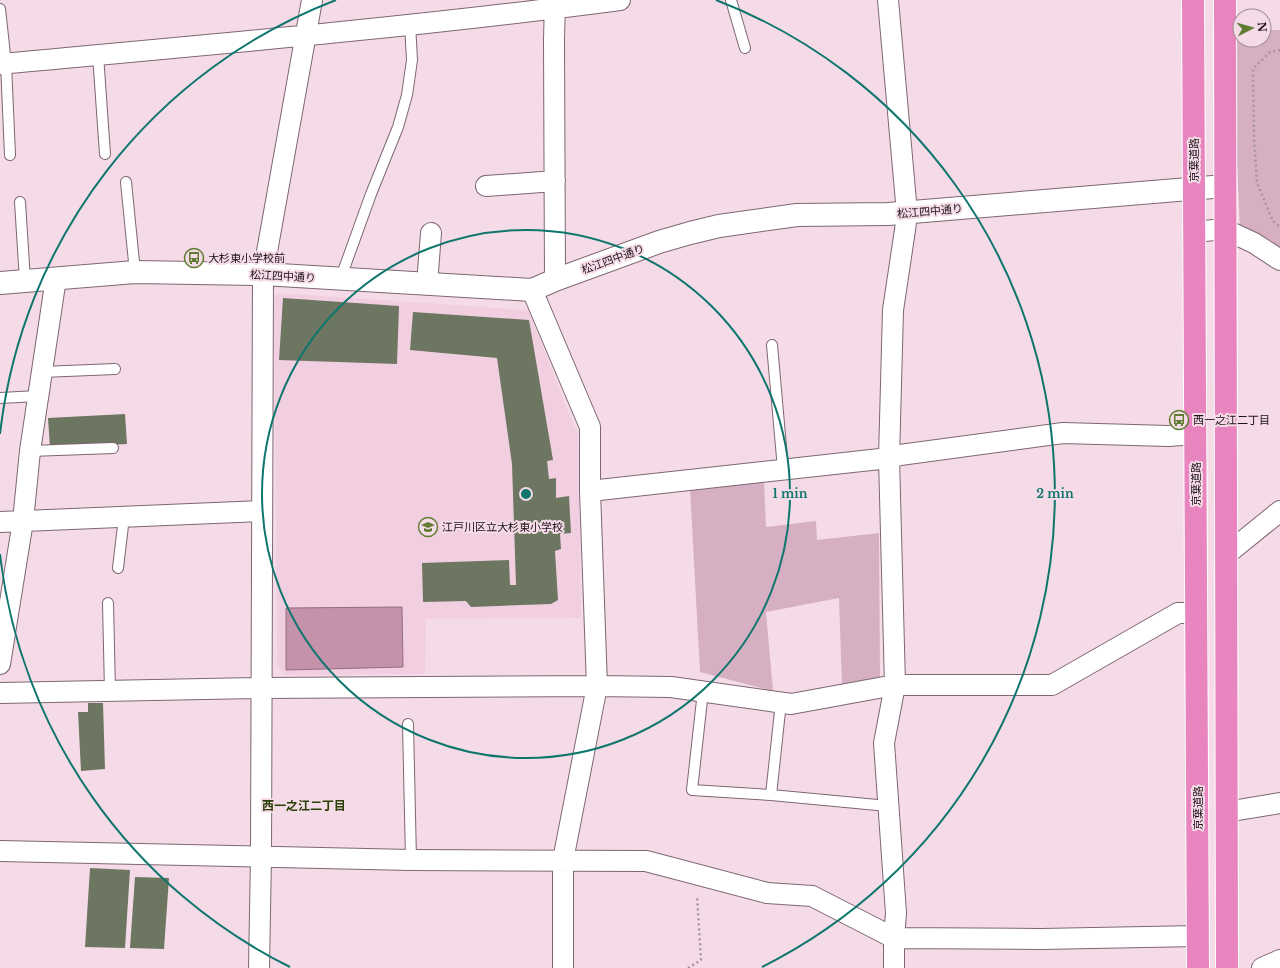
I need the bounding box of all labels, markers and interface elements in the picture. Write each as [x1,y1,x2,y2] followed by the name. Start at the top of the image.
[1232,8,1272,48] north arrow
[1254,21,1270,33] text: N
[1187,138,1201,182] street label: 京葉道路
[897,201,963,221] street label: 松江四中通り
[580,241,646,277] street label: 松江四中通り
[183,247,205,269] bus stop icon: 大杉東小学校前
[208,251,285,265] place label: 大杉東小学校前
[250,267,316,285] street label: 松江四中通り
[1168,409,1190,431] bus stop icon: 西一之江二丁目
[1193,413,1270,427] place label: 西一之江二丁目
[1189,462,1203,506] street label: 京葉道路
[773,486,808,501] text: 1 min
[1036,486,1074,501] text: 2 min
[519,487,533,501] centre of rings
[417,516,439,538] school or university icon: 江戸川区立大杉東小学校
[442,520,563,534] place label: 江戸川区立大杉東小学校
[1191,786,1205,830] street label: 京葉道路
[262,798,346,813] district label: 西一之江二丁目

